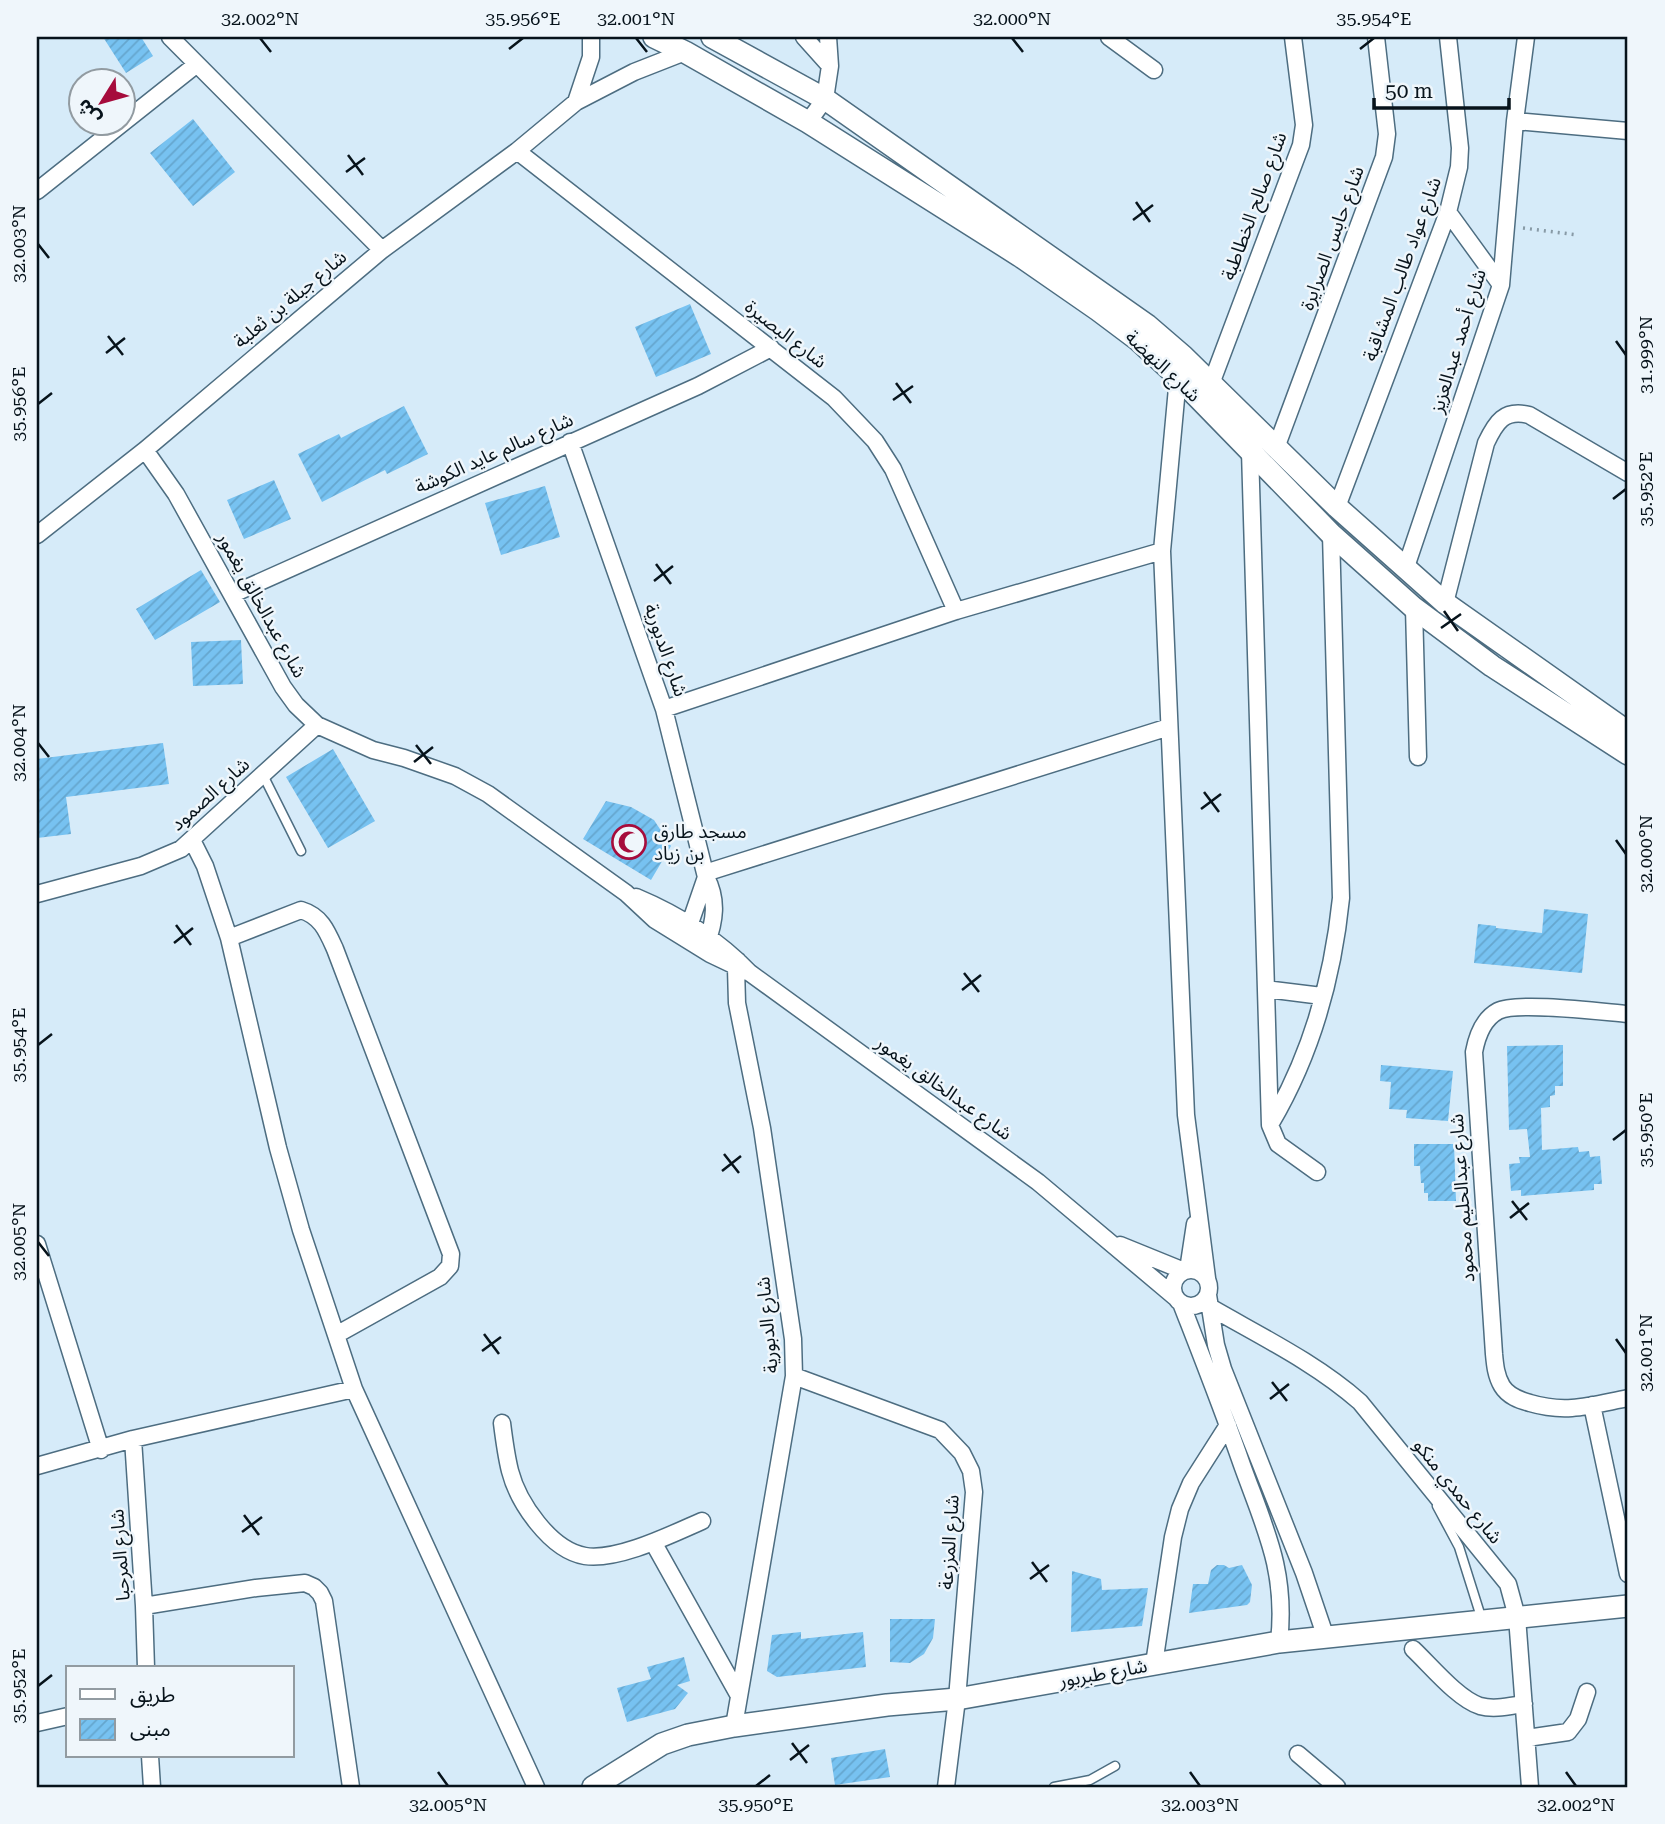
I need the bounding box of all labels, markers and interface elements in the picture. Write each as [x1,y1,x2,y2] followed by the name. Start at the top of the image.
[221,8,299,29] text: 32.002°N
[485,8,561,29] text: 35.956°E
[597,8,675,29] text: 32.001°N
[973,8,1051,29] text: 32.000°N
[1336,8,1412,29] text: 35.954°E
[66,66,136,136] north arrow
[1374,66,1509,110] scale bar
[1385,79,1433,103] text: 50 m
[72,95,106,129] text: ش
[1217,129,1294,284] street label: شارع صالح الخطاطبة
[1295,163,1371,314] street label: شارع حابس الصرايرة
[1358,174,1448,365] street label: شارع عواد طالب المشاقبة
[8,205,29,283] text: 32.003°N
[229,245,352,354] street label: شارع جبلة بن ثعلبة
[1425,266,1493,417] street label: شارع أحمد عبدالعزيز
[739,295,831,375] street label: شارع البصيرة
[1635,316,1656,394] text: 31.999°N
[1119,325,1205,408] street label: شارع النهضة
[8,366,29,442] text: 35.956°E
[411,408,578,501] street label: شارع سالم عايد الكوشة
[1635,451,1656,527] text: 35.952°E
[210,527,312,683] street label: شارع عبدالخالق يغمور
[637,600,693,700] street label: شارع الدبورية
[8,704,29,782] text: 32.004°N
[166,753,256,837] street label: شارع الصمود
[1635,815,1656,893] text: 32.000°N
[654,820,747,865] place label: مسجد طارق بن زياد
[610,823,648,861] mosque icon: مسجد طارق بن زياد
[8,1007,29,1083] text: 35.954°E
[869,1030,1017,1147] street label: شارع عبدالخالق يغمور
[1635,1092,1656,1168] text: 35.950°E
[1445,1113,1482,1283] street label: شارع عبدالحليم محمود
[8,1203,29,1281] text: 32.005°N
[751,1276,785,1374] street label: شارع الدبورية
[1635,1314,1656,1392] text: 32.001°N
[1406,1434,1507,1550] street label: شارع حمدي منكو
[934,1494,966,1590] street label: شارع المزرعة
[105,1508,137,1602] street label: شارع المرحبا
[8,1648,29,1724] text: 35.952°E
[1056,1654,1149,1694] street label: شارع طبربور
[66,1666,294,1758] legend
[130,1683,175,1708] text: طريق
[130,1717,171,1741] text: مبنى
[409,1794,487,1815] text: 32.005°N
[718,1794,794,1815] text: 35.950°E
[1161,1794,1239,1815] text: 32.003°N
[1537,1794,1615,1815] text: 32.002°N

